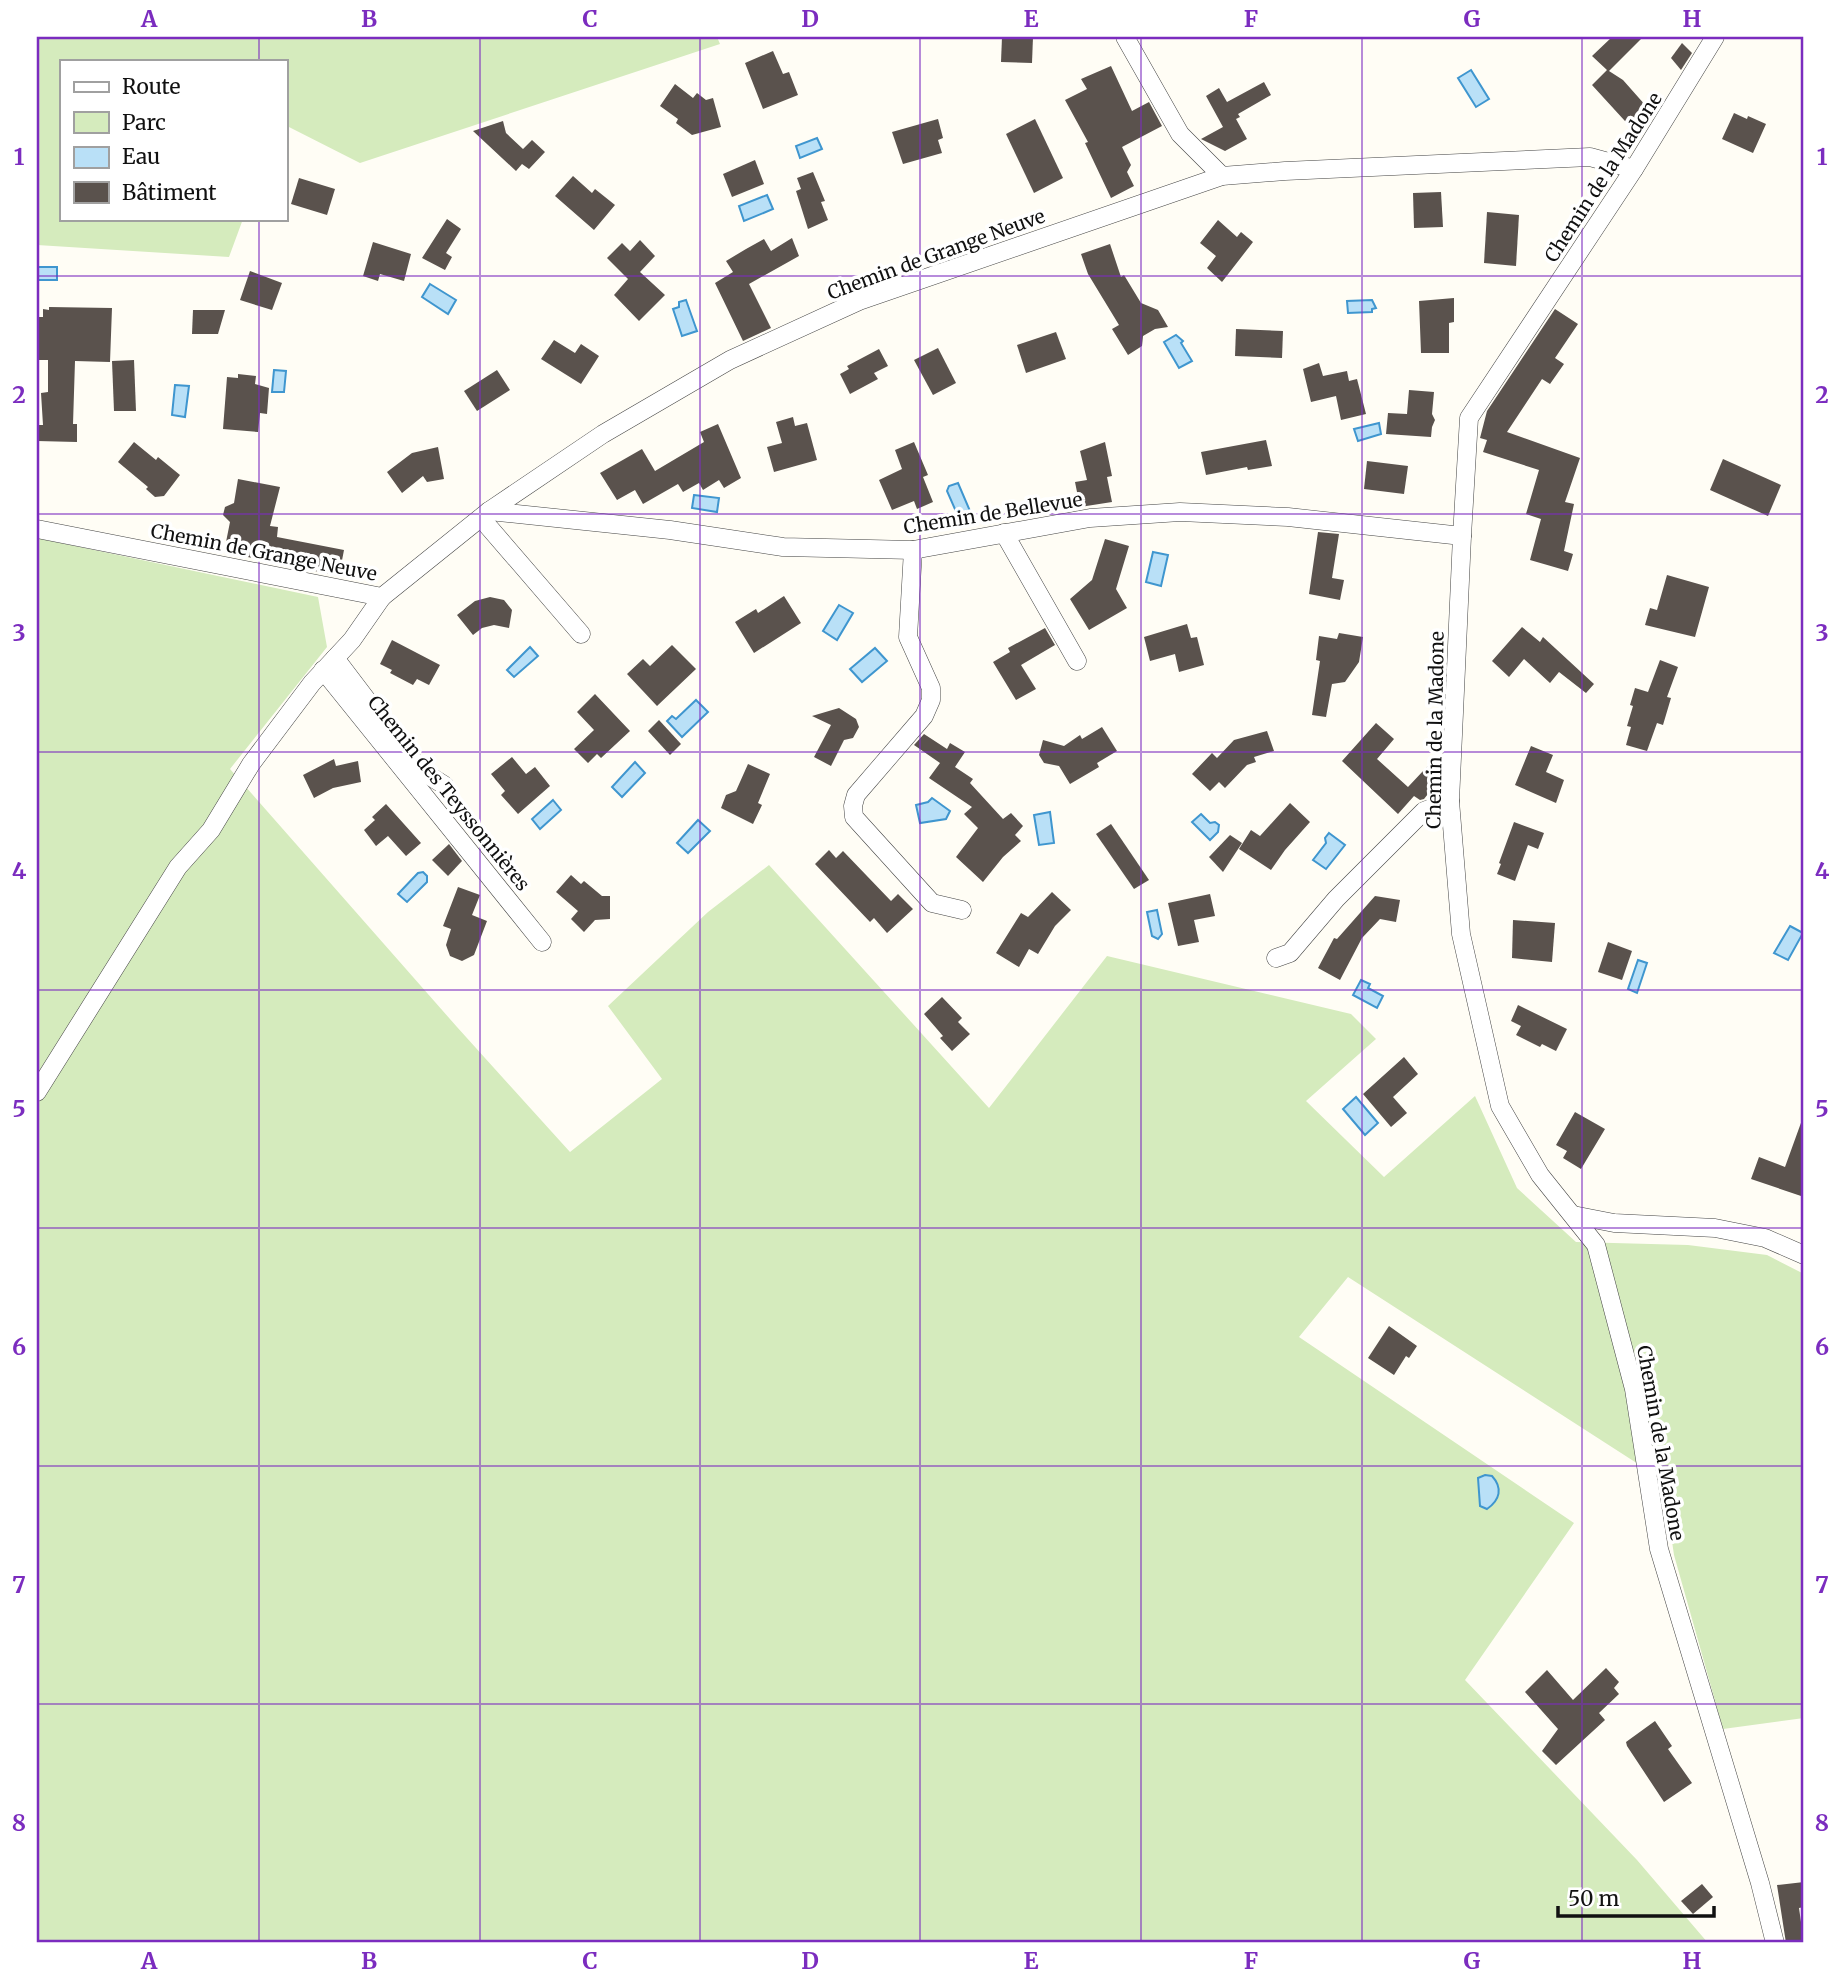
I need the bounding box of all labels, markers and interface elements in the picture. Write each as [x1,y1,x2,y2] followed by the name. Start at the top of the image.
[140,4,158,33] text: A
[361,4,377,33] text: B
[582,4,598,33] text: C
[801,4,819,33] text: D
[1023,4,1039,33] text: E
[1244,4,1258,33] text: F
[1464,4,1481,33] text: G
[1683,4,1702,33] text: H
[60,60,287,220] legend
[122,73,180,100] text: Route
[1539,87,1667,266] street label: Chemin de la Madone
[122,109,166,136] text: Parc
[14,142,25,171] text: 1
[1817,142,1828,171] text: 1
[122,143,160,170] text: Eau
[122,179,216,206] text: Bâtiment
[824,203,1048,305] street label: Chemin de Grange Neuve
[12,380,26,409] text: 2
[1815,380,1829,409] text: 2
[902,487,1084,539] street label: Chemin de Bellevue
[149,518,379,586] street label: Chemin de Grange Neuve
[12,618,26,647] text: 3
[1815,618,1829,647] text: 3
[1421,631,1449,829] street label: Chemin de la Madone
[363,691,535,895] street label: Chemin des Teyssonnières
[12,856,27,885] text: 4
[1815,856,1830,885] text: 4
[12,1094,26,1123] text: 5
[1815,1094,1829,1123] text: 5
[12,1332,26,1361] text: 6
[1815,1332,1829,1361] text: 6
[1632,1344,1690,1543] street label: Chemin de la Madone
[12,1570,26,1599] text: 7
[1815,1570,1829,1599] text: 7
[12,1808,26,1837] text: 8
[1815,1808,1829,1837] text: 8
[1558,1875,1713,1919] scale bar
[1568,1885,1619,1912] text: 50 m
[140,1946,158,1975] text: A
[361,1946,377,1975] text: B
[582,1946,598,1975] text: C
[801,1946,819,1975] text: D
[1023,1946,1039,1975] text: E
[1244,1946,1258,1975] text: F
[1464,1946,1481,1975] text: G
[1683,1946,1702,1975] text: H

